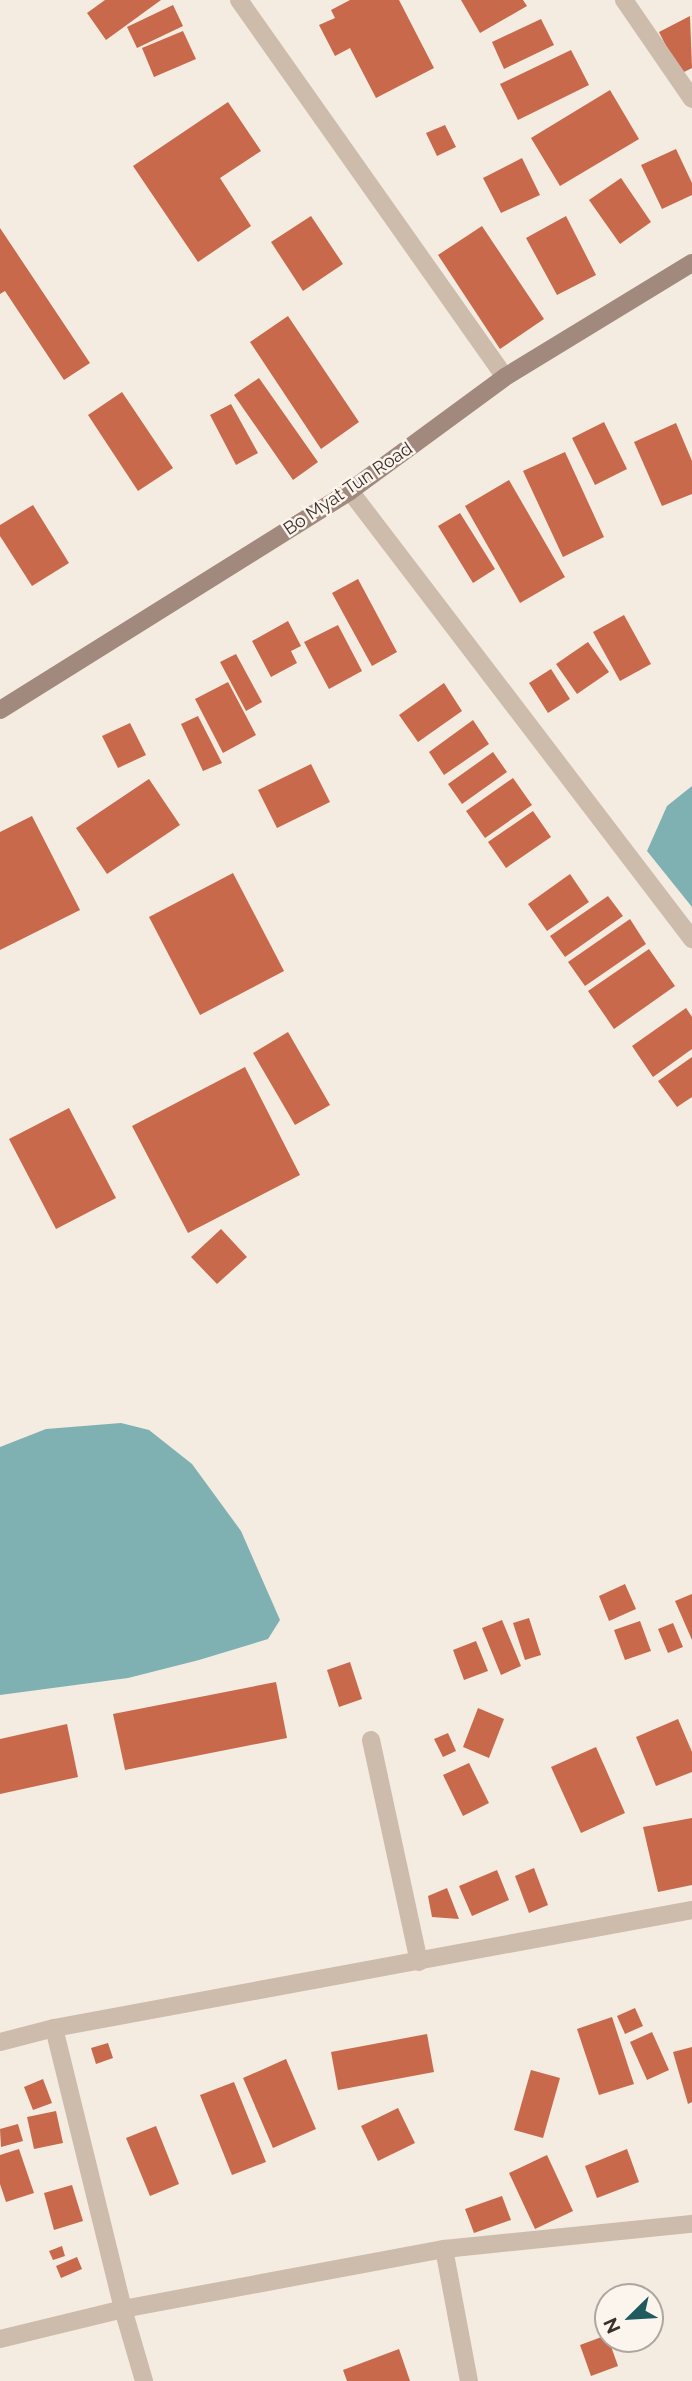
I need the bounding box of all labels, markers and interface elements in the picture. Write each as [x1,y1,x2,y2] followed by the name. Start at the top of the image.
[279,438,417,540] street label: Bo Myat Tun Road
[594,2283,664,2353] north arrow
[599,2315,625,2337] text: N

